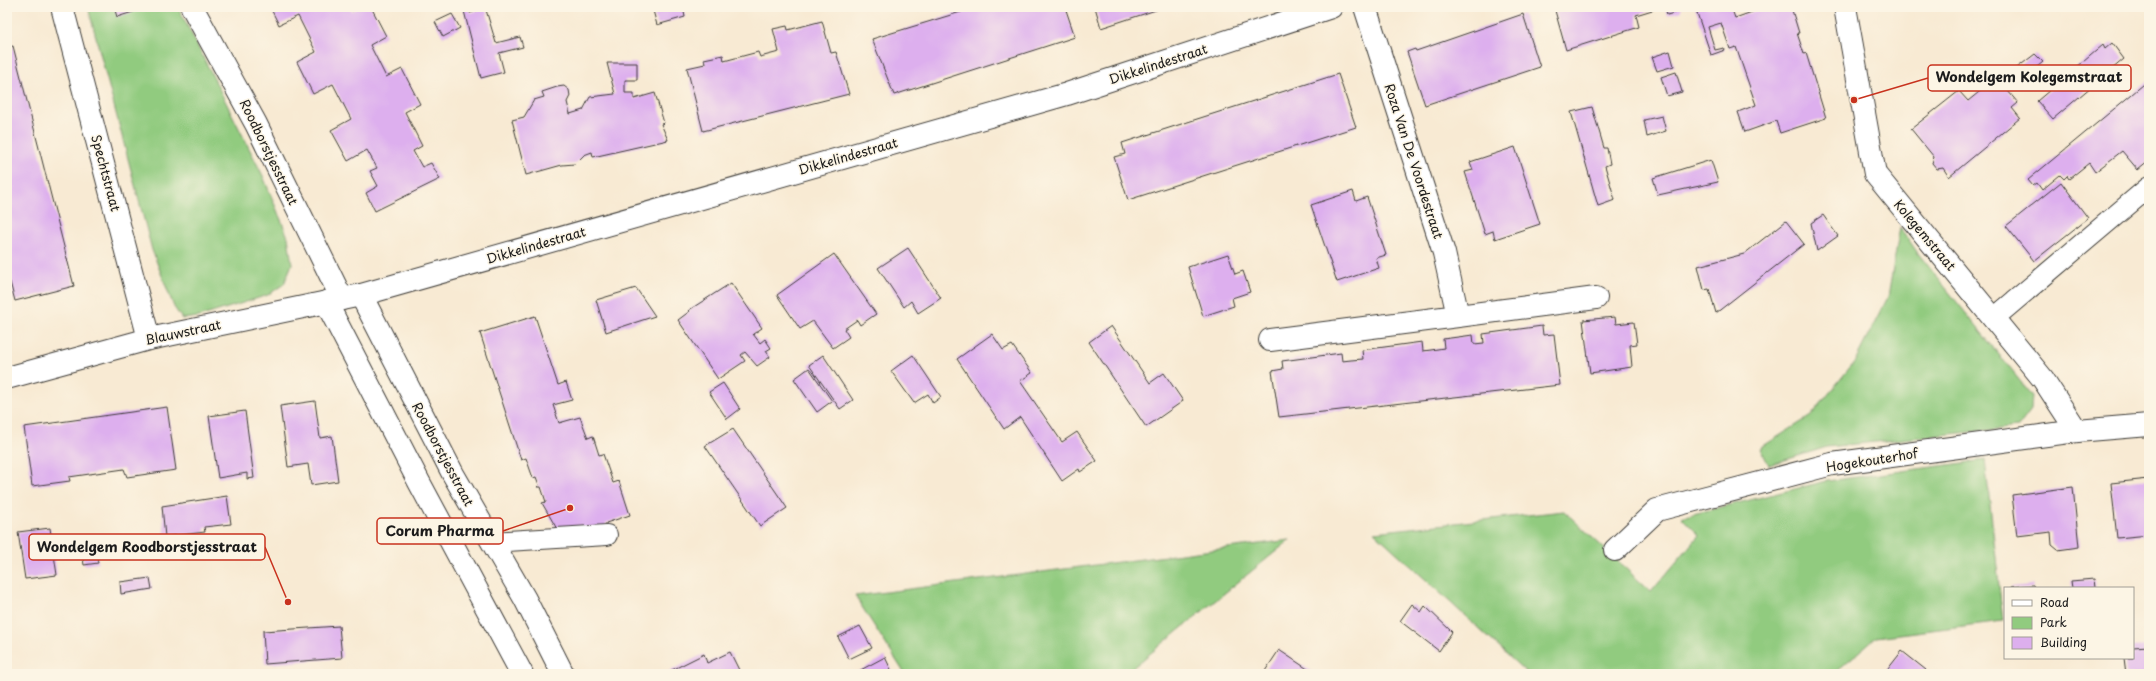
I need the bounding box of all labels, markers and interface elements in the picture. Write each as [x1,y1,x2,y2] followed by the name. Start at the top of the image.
[1106,39,1210,88] street label: Dikkelindestraat
[1928,65,2131,91] callout: Wondelgem Kolegemstraat
[1936,66,2123,87] text: Wondelgem Kolegemstraat
[1380,81,1449,241] street label: Roza Van De Voordestraat
[236,96,303,208] street label: Roodborstjesstraat
[87,132,126,213] street label: Spechtstraat
[796,132,900,179] street label: Dikkelindestraat
[1890,195,1961,274] street label: Kolegemstraat
[484,221,588,268] street label: Dikkelindestraat
[143,314,223,349] street label: Blauwstraat
[408,398,479,509] street label: Roodborstjesstraat
[1825,443,1920,476] street label: Hogekouterhof
[377,518,503,544] callout: Corum Pharma
[385,520,495,541] text: Corum Pharma
[29,534,265,560] callout: Wondelgem Roodborstjesstraat
[37,536,257,557] text: Wondelgem Roodborstjesstraat
[2004,587,2134,659] legend
[2040,593,2069,611] text: Road
[2040,613,2067,631] text: Park
[2040,633,2087,651] text: Building

